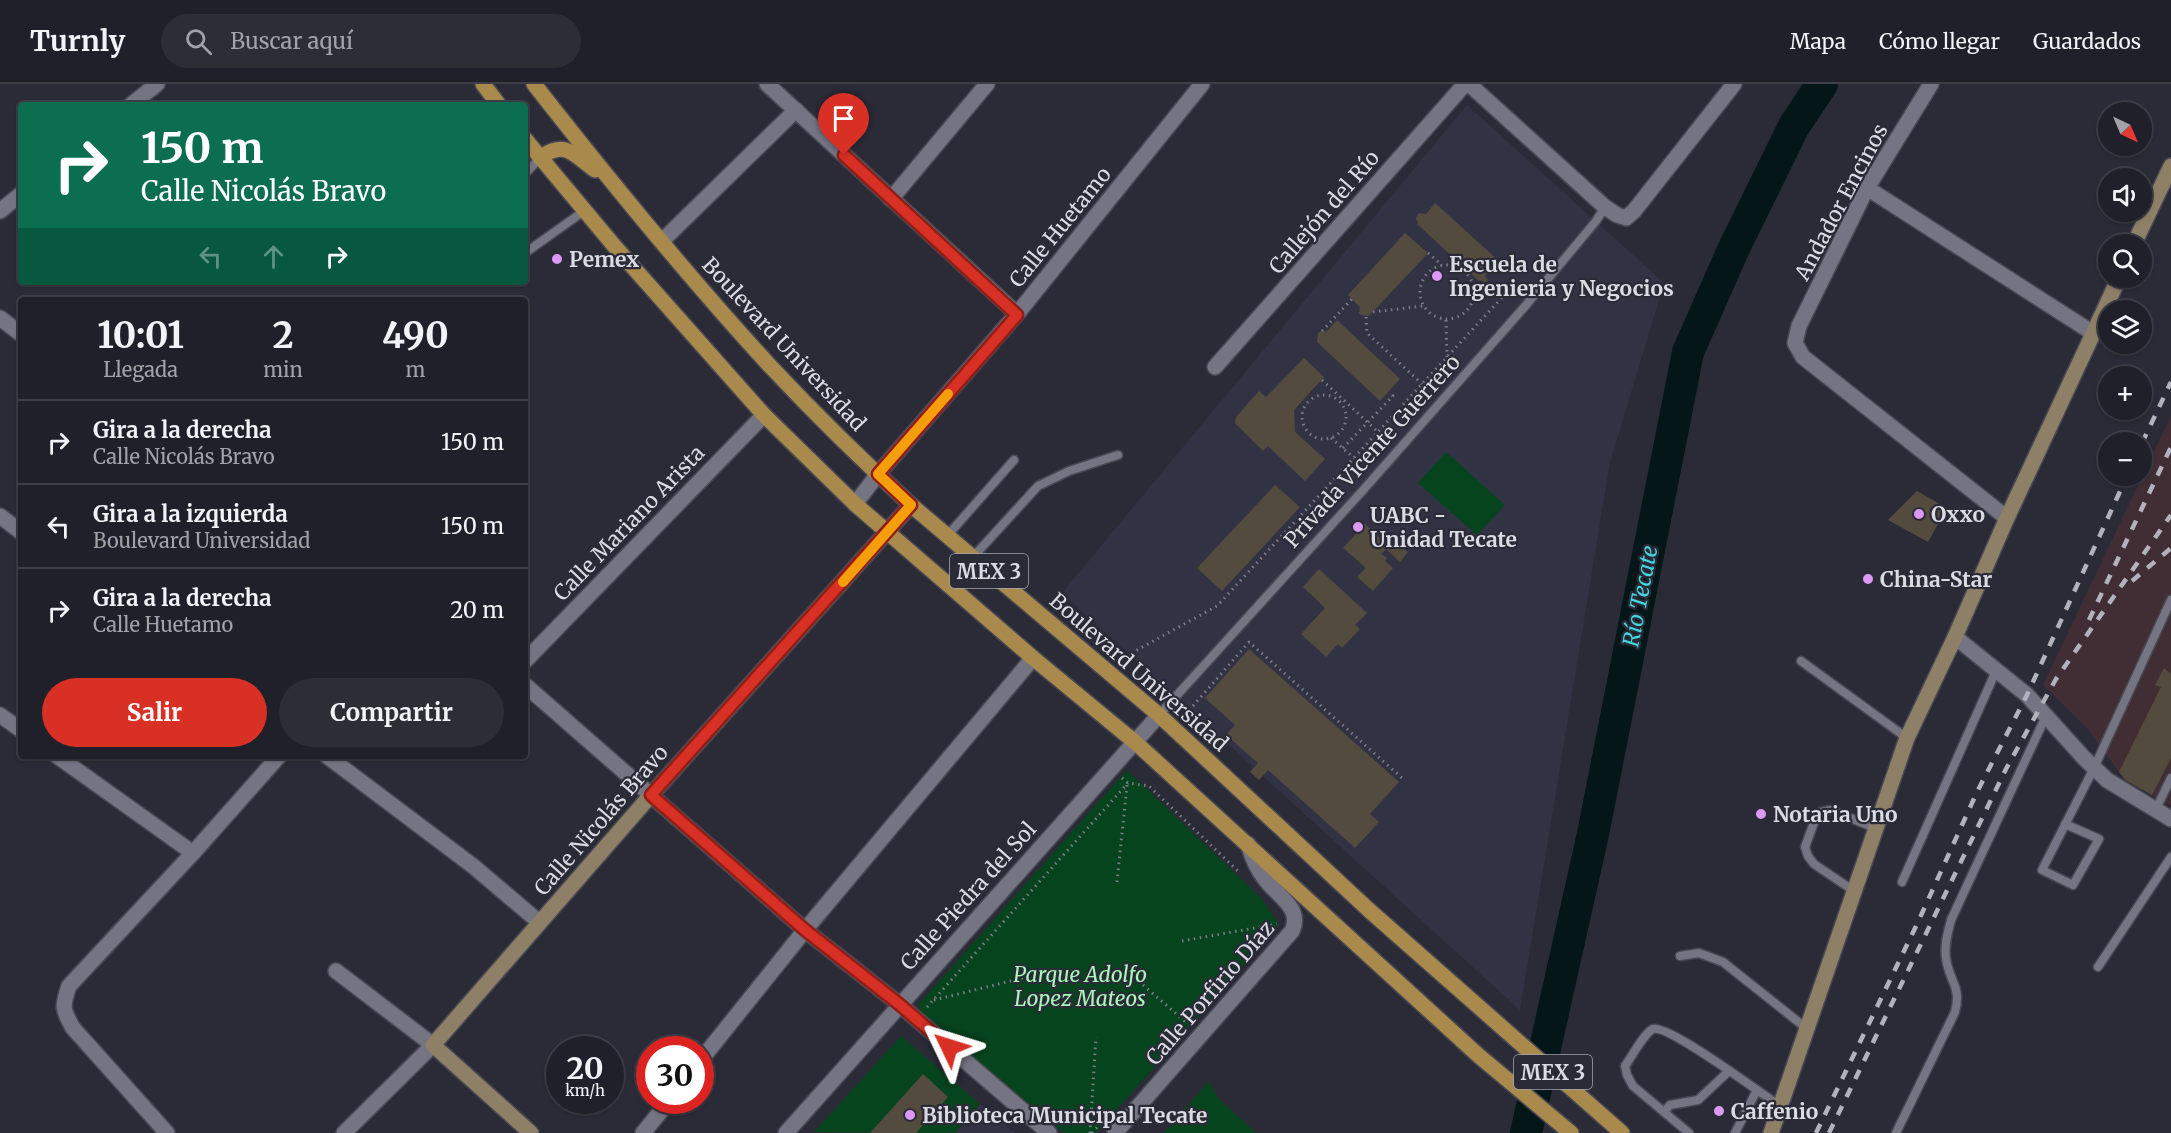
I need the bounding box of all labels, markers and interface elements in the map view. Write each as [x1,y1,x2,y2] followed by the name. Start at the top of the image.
[161,14,581,68] search box
[30,23,125,59] text: Turnly
[182,25,215,58] icon: search
[230,27,353,55] text: Buscar aquí
[1790,28,1846,55] text: Mapa
[1879,28,2000,55] text: Cómo llegar
[2033,28,2141,55] text: Guardados
[818,93,869,155] pin
[827,102,860,135] icon: arrive
[2098,102,2152,156] north arrow
[2098,102,2152,486] map controls
[1788,119,1894,286] street label: Andador Encinos
[141,122,263,174] text: 150 m
[42,126,120,204] icon: right
[1263,144,1385,280] street label: Callejón del Río
[1003,161,1117,293] street label: Calle Huetamo
[2098,168,2152,222] button: sound
[141,174,386,208] text: Calle Nicolás Bravo
[2098,234,2152,288] button: search
[194,240,227,273] icon: left
[257,240,290,273] icon: ahead
[320,240,353,273] icon: right
[569,246,639,273] place label: Pemex
[696,251,872,437] street label: Boulevard Universidad
[1449,251,1674,302] place label: Escuela de Ingenieria y Negocios
[550,252,564,266] marker: Pemex
[1430,269,1444,283] marker: Escuela de Ingenieria y Negocios
[2098,300,2152,354] button: layers
[97,313,184,358] text: 10:01
[272,313,294,358] text: 2
[382,313,449,358] text: 490
[1278,349,1466,553] street label: Privada Vicente Guerrero
[103,357,178,382] text: Llegada
[263,357,303,382] text: min
[405,357,425,382] text: m
[2098,366,2152,420] button: +
[93,416,271,444] text: Gira a la derecha
[42,426,75,459] icon: right
[441,428,504,456] text: 150 m
[2098,432,2152,486] button: −
[548,440,710,606] street label: Calle Mariano Arista
[93,444,275,469] text: Calle Nicolás Bravo
[93,500,288,528] text: Gira a la izquierda
[1931,501,1985,528] place label: Oxxo
[1370,502,1517,553] place label: UABC - Unidad Tecate
[1912,507,1926,521] marker: Oxxo
[42,510,75,543] icon: left
[441,512,504,540] text: 150 m
[1351,520,1365,534] marker: UABC - Unidad Tecate
[93,528,310,553] text: Boulevard Universidad
[1616,543,1664,649] water label: Río Tecate
[950,554,1028,588] road number: MEX 3
[1880,566,1992,593] place label: China-Star
[1861,572,1875,586] marker: China-Star
[93,584,271,612] text: Gira a la derecha
[1044,587,1234,757] street label: Boulevard Universidad
[42,594,75,627] icon: right
[450,596,504,624] text: 20 m
[93,612,233,637] text: Calle Huetamo
[42,678,267,747] button: Salir
[279,678,504,747] button: Compartir
[528,739,674,901] street label: Calle Nicolás Bravo
[1773,801,1898,828] place label: Notaria Uno
[1754,807,1768,821] marker: Notaria Uno
[894,816,1042,976] street label: Calle Piedra del Sol
[1140,915,1280,1071] street label: Calle Porfirio Díaz
[1013,961,1147,1012] park label: Parque Adolfo Lopez Mateos
[917,1015,981,1079] position arrow
[636,1036,714,1114] speed limit sign: 30
[566,1049,604,1087] text: 20
[1514,1055,1592,1089] road number: MEX 3
[565,1081,605,1100] text: km/h
[1731,1098,1818,1125] place label: Caffenio
[922,1102,1207,1129] place label: Biblioteca Municipal Tecate
[1712,1104,1726,1118] marker: Caffenio
[903,1108,917,1122] marker: Biblioteca Municipal Tecate

